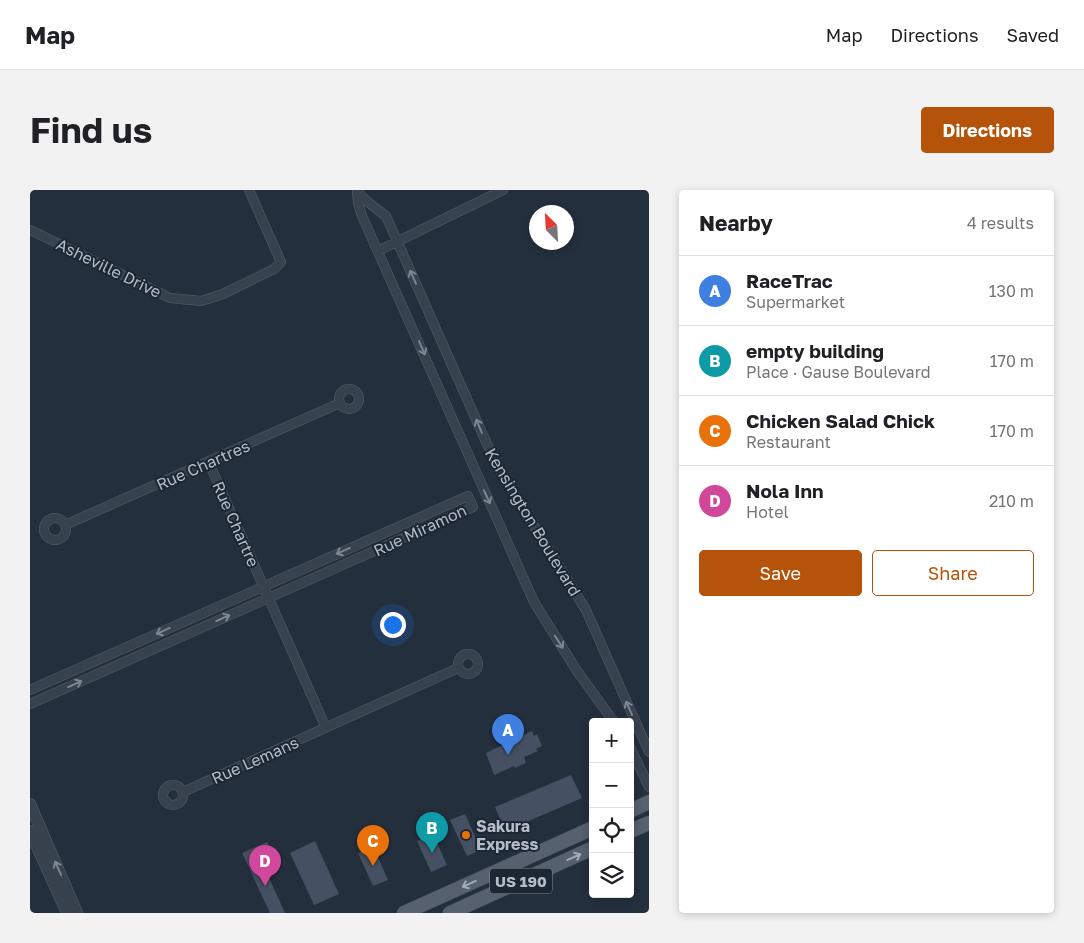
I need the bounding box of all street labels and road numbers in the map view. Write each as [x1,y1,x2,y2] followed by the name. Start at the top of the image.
[53,234,165,302] street label: Asheville Drive
[153,436,253,494] street label: Rue Chartres
[481,444,585,600] street label: Kensington Boulevard
[208,478,264,570] street label: Rue Chartre
[370,500,470,560] street label: Rue Miramon
[208,732,302,788] street label: Rue Lemans
[490,868,552,894] road number: US 190

